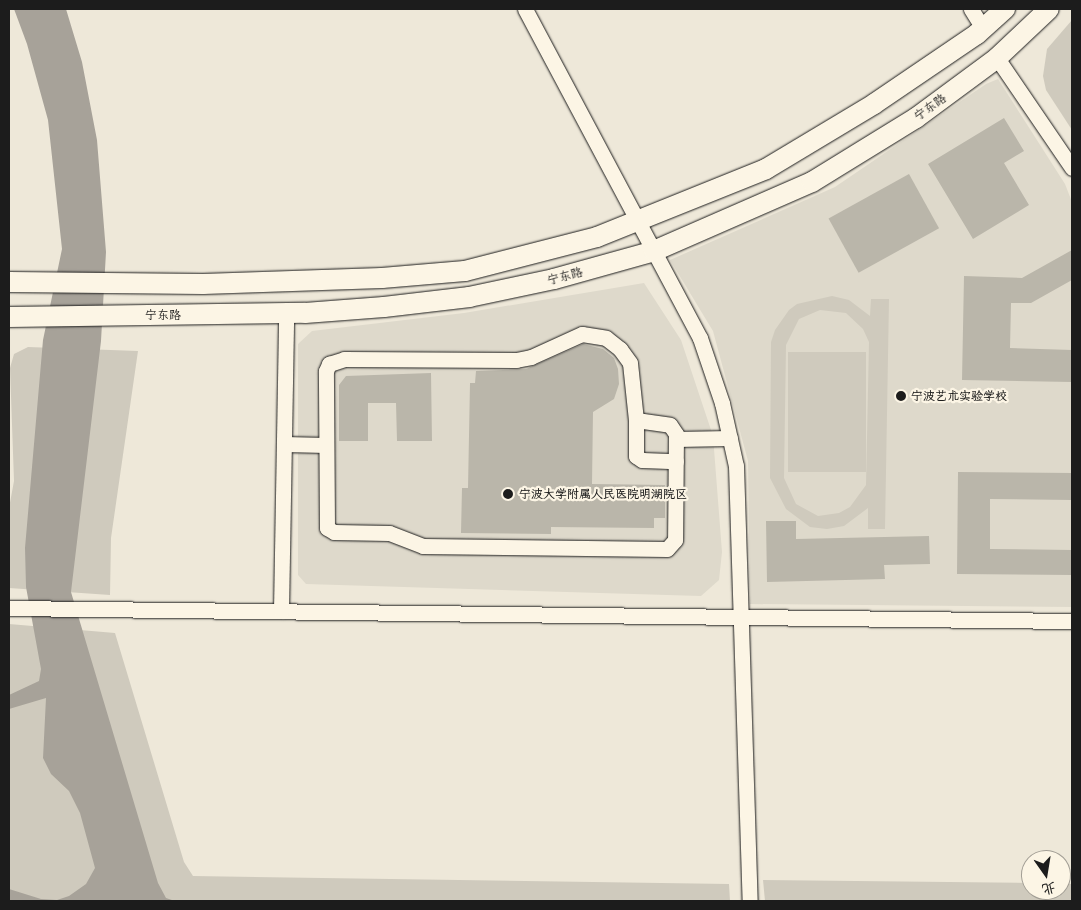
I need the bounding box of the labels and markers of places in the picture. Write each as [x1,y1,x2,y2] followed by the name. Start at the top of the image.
[911,389,1007,403] place label: 宁波艺术实验学校
[895,390,907,402] marker: 宁波艺术实验学校
[501,487,515,501] marker: 宁波大学附属人民医院明湖院区
[519,487,687,501] place label: 宁波大学附属人民医院明湖院区

